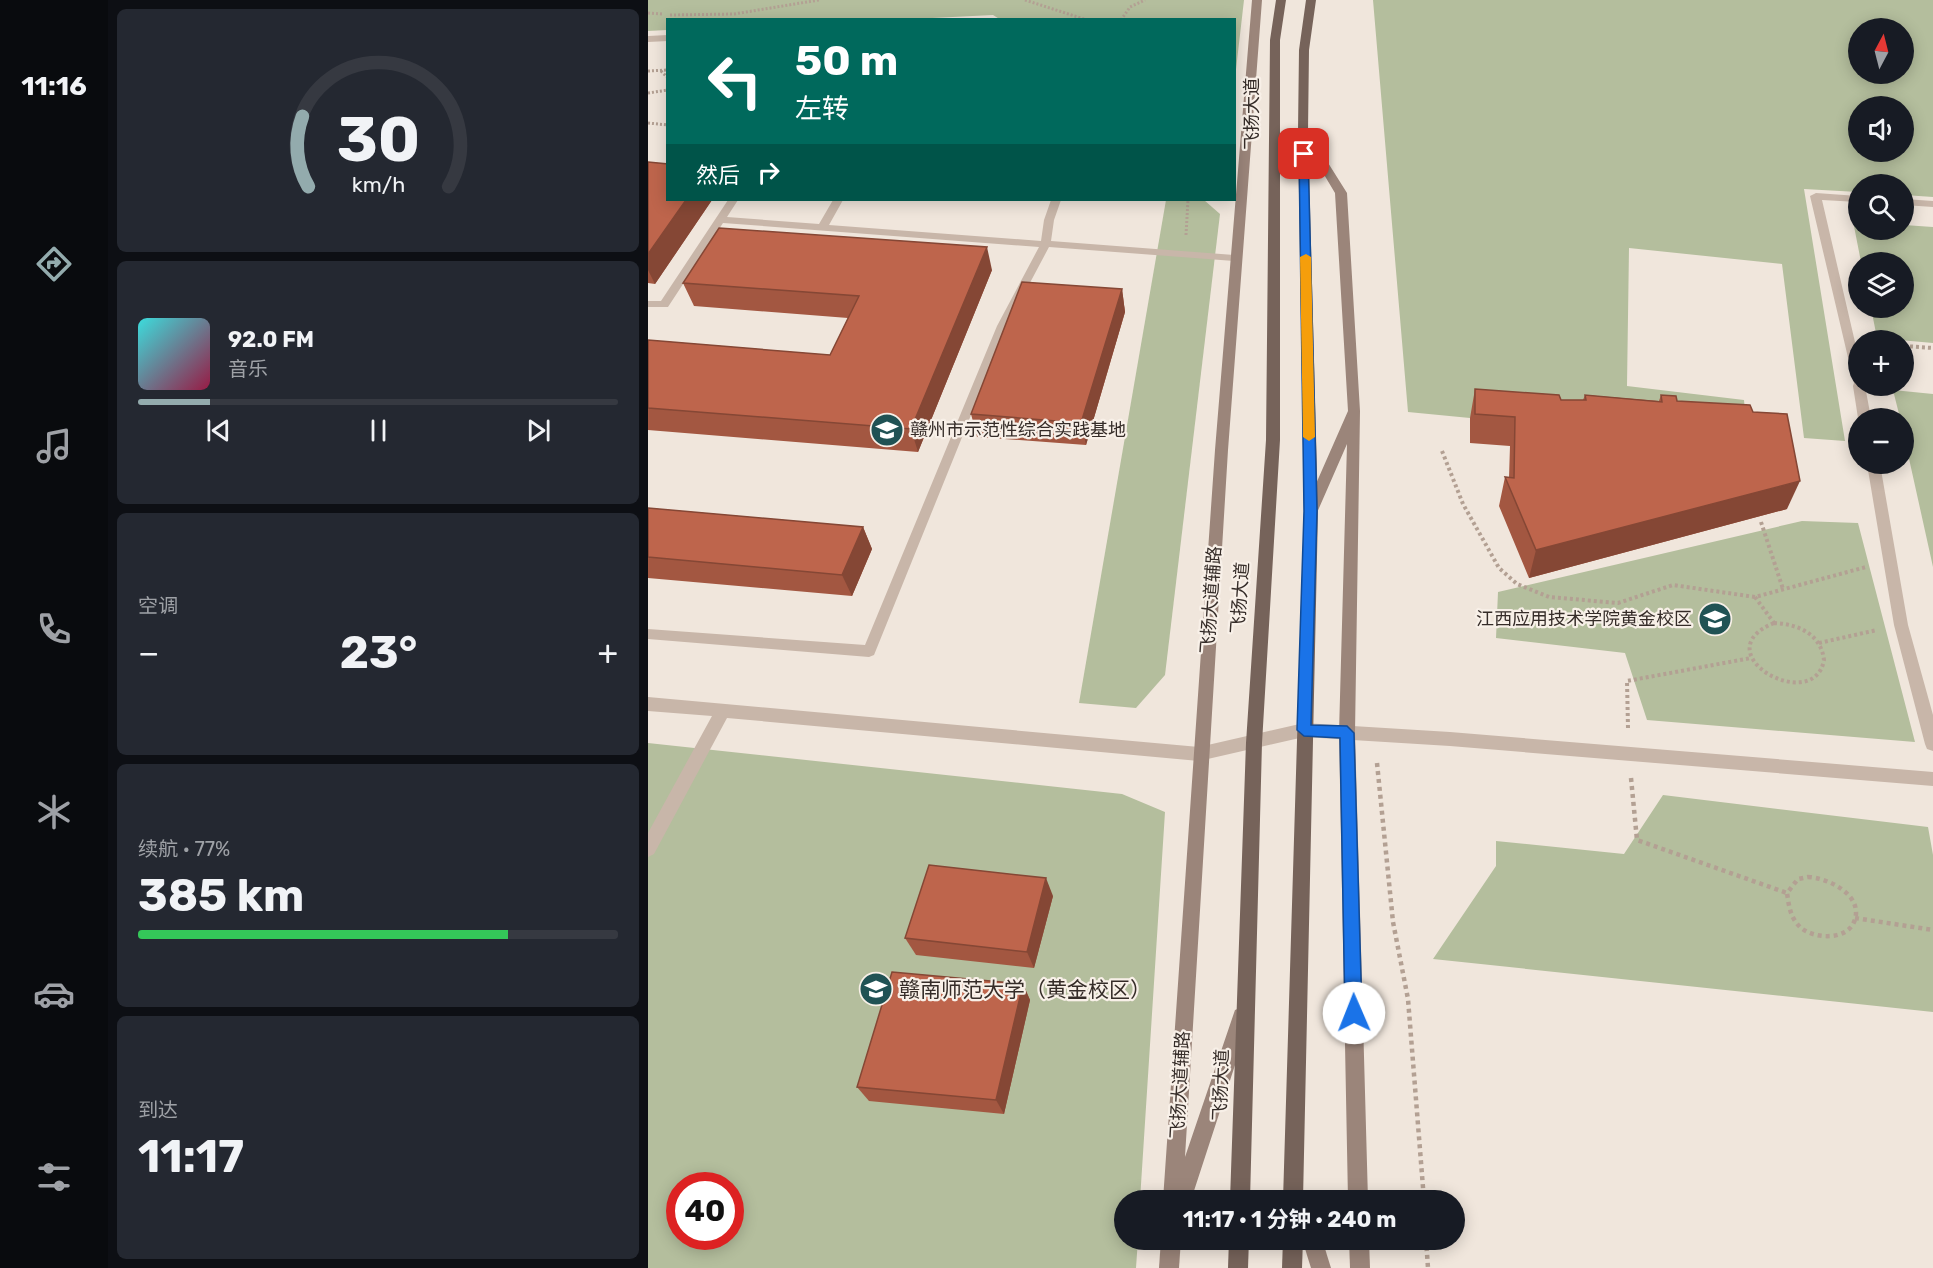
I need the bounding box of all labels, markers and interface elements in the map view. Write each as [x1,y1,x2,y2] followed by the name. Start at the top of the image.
[1848,18,1914,84] north arrow
[1848,18,1914,474] map controls
[795,36,898,86] text: 50 m
[696,42,774,120] icon: left
[21,70,87,102] text: 11:16
[1241,78,1263,150] street label: 飞扬大道
[795,93,849,125] text: 左转
[1848,96,1914,162] button: sound
[336,104,420,178] text: 30
[1278,128,1329,179] pin
[1287,137,1320,170] icon: arrive
[752,156,785,189] icon: right
[696,162,740,189] text: 然后
[351,173,405,198] text: km/h
[1848,174,1914,240] button: search
[33,243,75,285] icon: directions
[1848,252,1914,318] button: layers
[228,326,314,353] text: 92.0 FM
[1848,330,1914,396] button: +
[228,357,268,381] text: 音乐
[1848,408,1914,474] button: −
[869,412,905,448] school or university icon: 赣州市示范性综合实践基地
[202,414,235,447] icon: previous
[362,414,395,447] icon: pause
[522,414,555,447] icon: next
[910,419,1126,441] place label: 赣州市示范性综合实践基地
[33,425,75,467] icon: music
[1196,545,1226,655] street label: 飞扬大道辅路
[1227,561,1253,635] street label: 飞扬大道
[138,594,178,618] text: 空调
[1697,601,1733,637] school or university icon: 江西应用技术学院黄金校区
[33,608,75,650] icon: phone
[1476,608,1692,630] place label: 江西应用技术学院黄金校区
[340,626,417,679] text: 23°
[138,633,159,672] text: −
[597,633,618,672] text: +
[33,791,75,833] icon: climate
[138,837,230,861] text: 续航 · 77%
[138,869,304,922] text: 385 km
[858,971,894,1007] school or university icon: 赣南师范大学（黄金校区）
[33,973,75,1015] icon: car
[899,977,1151,1002] place label: 赣南师范大学（黄金校区）
[1322,981,1386,1045] position arrow
[1166,1030,1194,1140] street label: 飞扬大道辅路
[1209,1049,1233,1121] street label: 飞扬大道
[138,1098,178,1122] text: 到达
[138,1130,244,1183] text: 11:17
[33,1156,75,1198] icon: filters
[666,1172,744,1250] speed limit sign: 40
[1183,1206,1396,1233] text: 11:17 · 1 分钟 · 240 m

